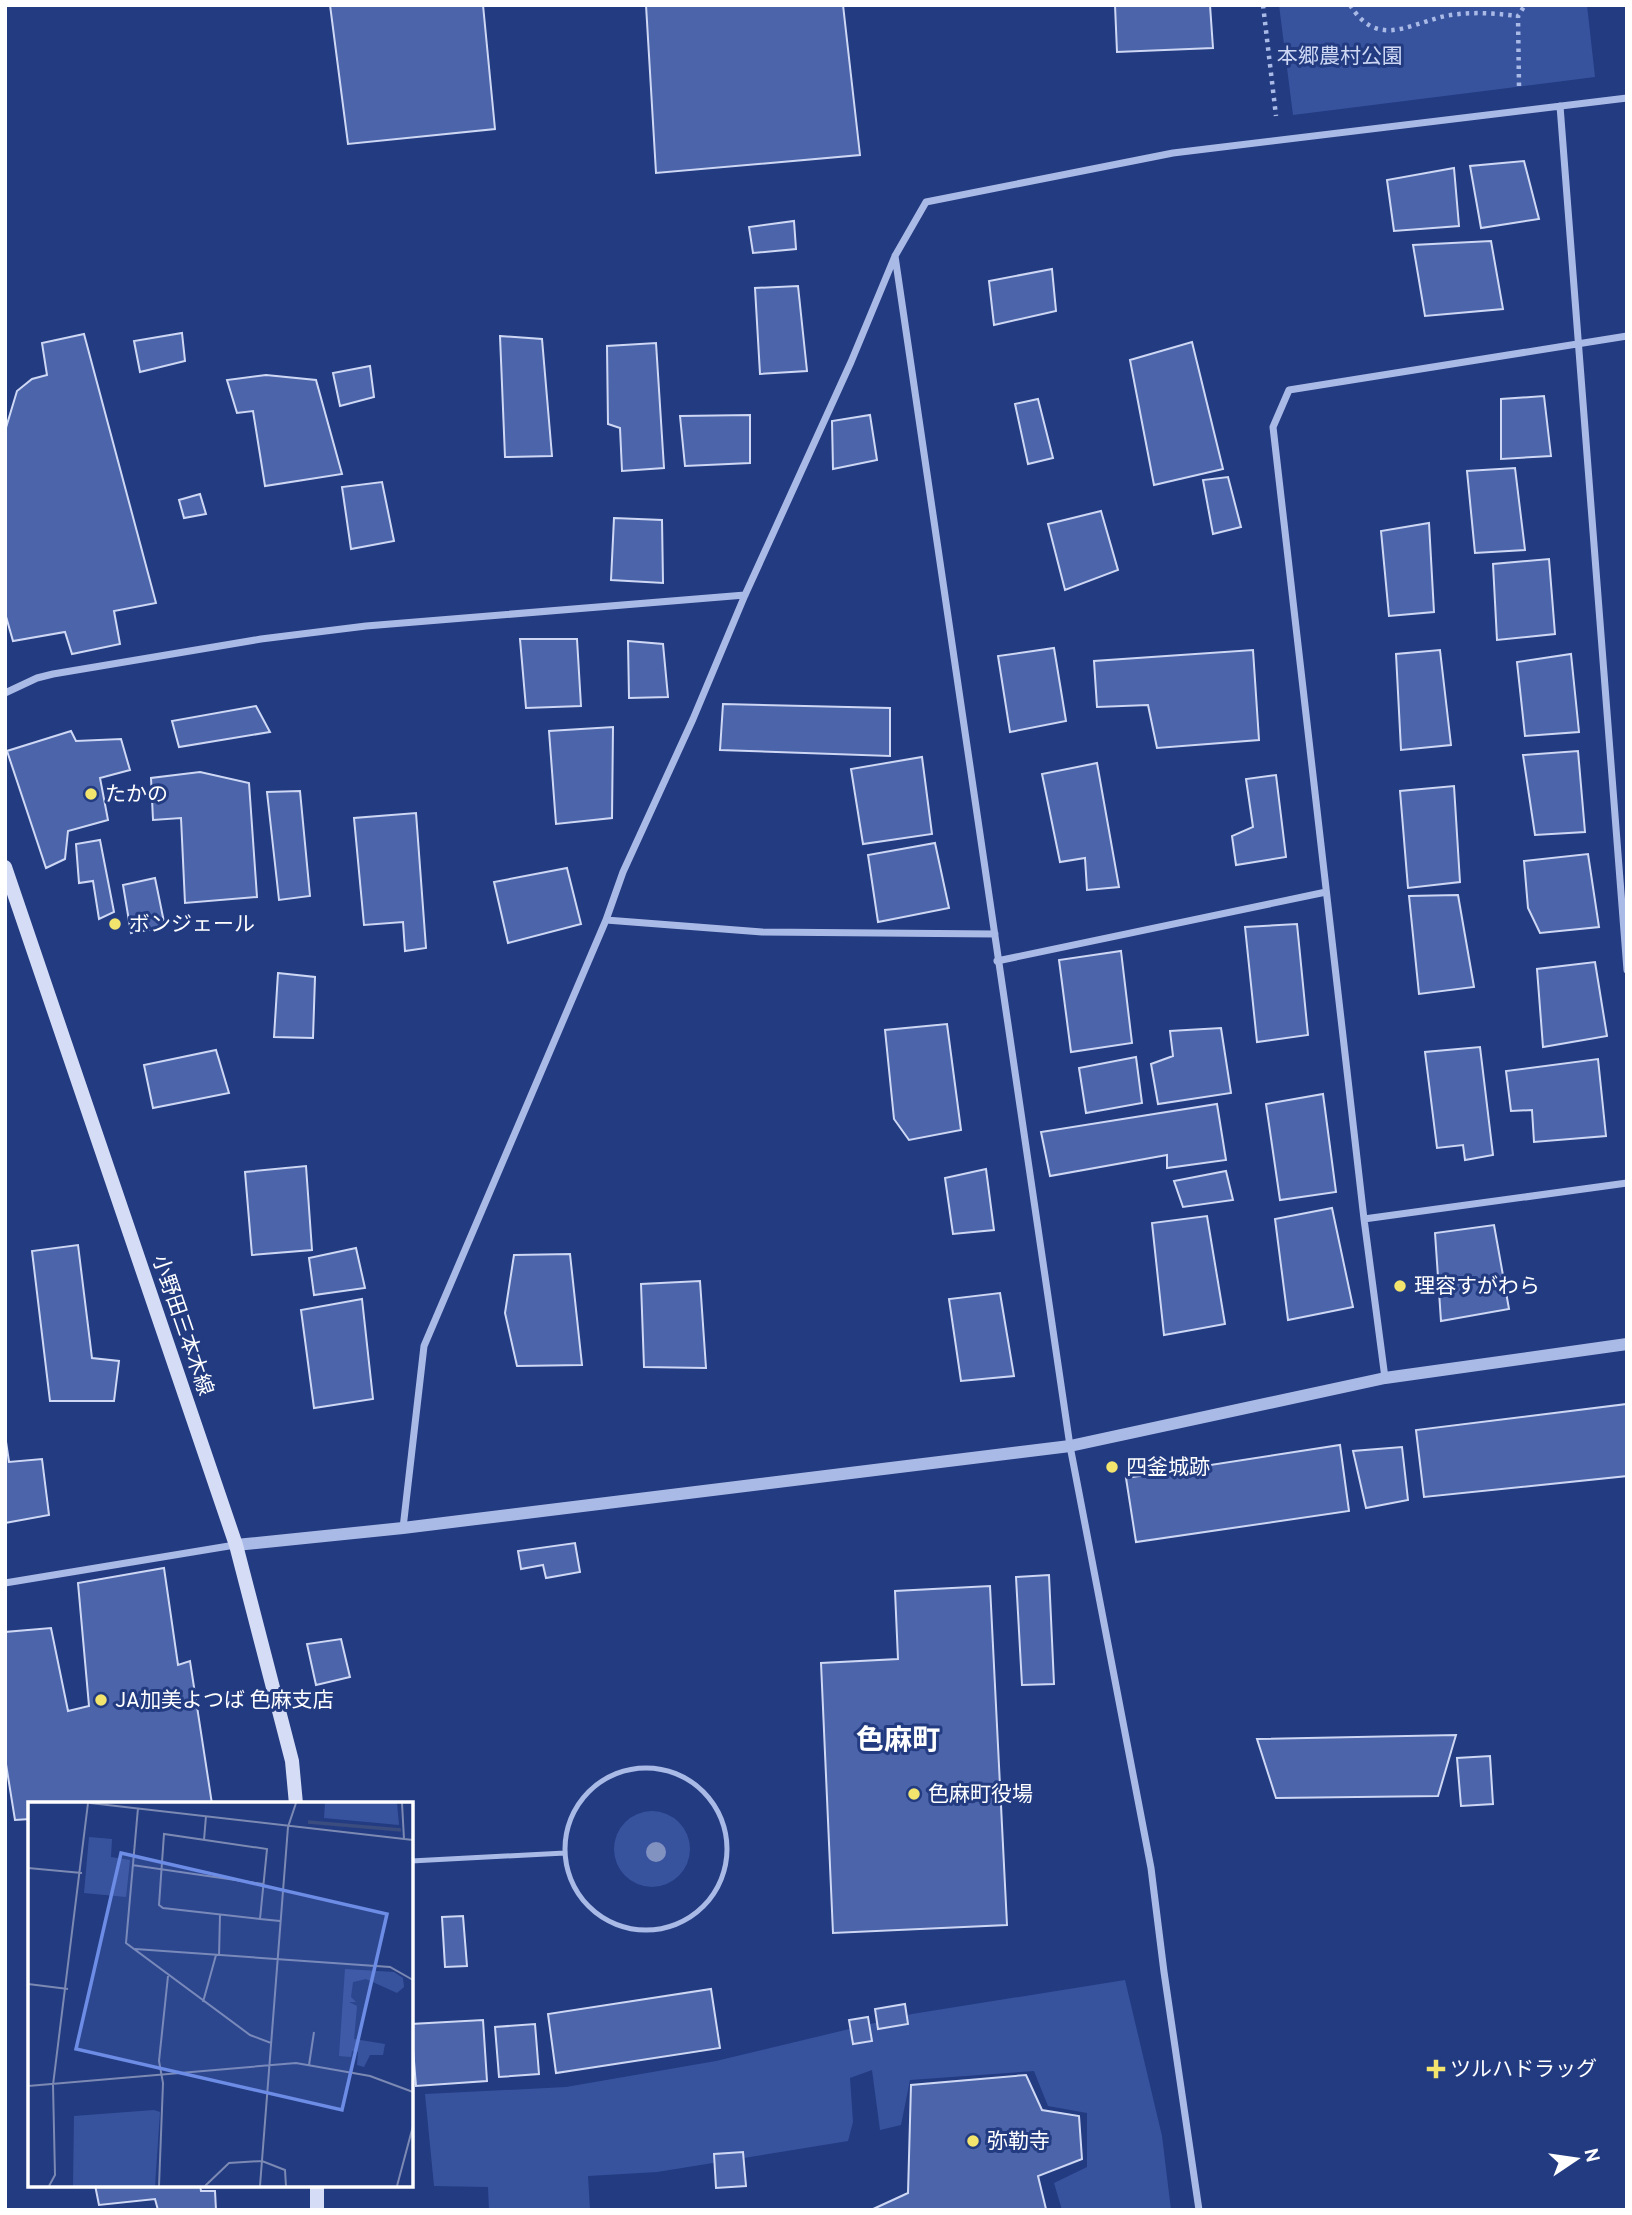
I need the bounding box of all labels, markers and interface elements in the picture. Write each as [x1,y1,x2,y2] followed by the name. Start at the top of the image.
[1277,44,1403,71] park label: 本郷農村公園
[105,782,168,809] place label: たかの
[83,786,99,802] marker: たかの
[129,912,255,939] place label: ボンジェール
[107,916,123,932] marker: ボンジェール
[145,1252,218,1399] street label: 小野田三本木線
[1414,1274,1540,1301] place label: 理容すがわら
[1392,1278,1408,1294] marker: 理容すがわら
[1126,1455,1210,1482] place label: 四釜城跡
[1104,1459,1120,1475] marker: 四釜城跡
[115,1688,334,1715] place label: JA加美よつば 色麻支店
[93,1692,109,1708] marker: JA加美よつば 色麻支店
[856,1724,940,1760] district label: 色麻町
[928,1782,1033,1809] place label: 色麻町役場
[906,1786,922,1802] marker: 色麻町役場
[28,1802,413,2187] inset map
[1450,2057,1597,2084] place label: ツルハドラッグ
[1428,2061,1444,2077] marker: ツルハドラッグ
[1541,2124,1611,2194] north arrow
[987,2129,1050,2156] place label: 弥勒寺
[965,2133,981,2149] marker: 弥勒寺
[1577,2146,1604,2165] text: N

